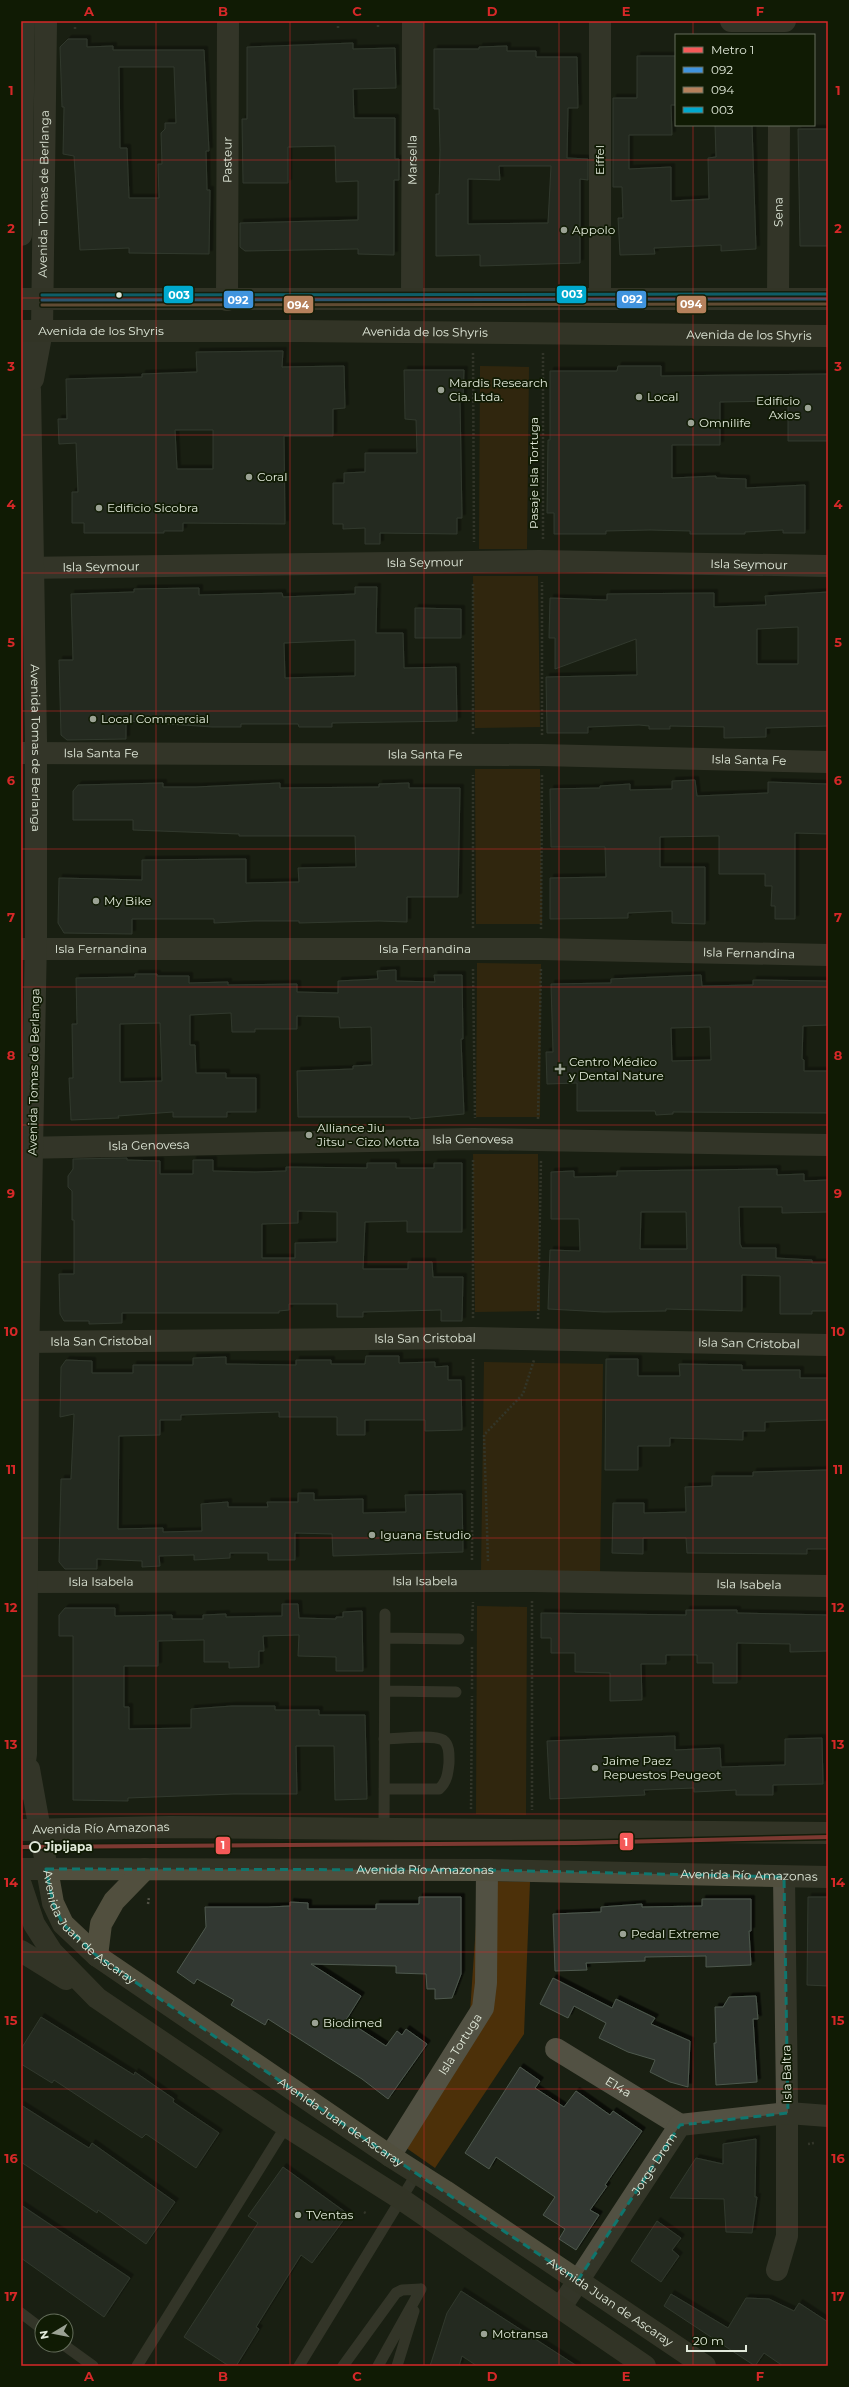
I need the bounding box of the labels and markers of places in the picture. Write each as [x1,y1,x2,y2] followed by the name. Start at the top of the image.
[572,222,615,237] place label: Appolo
[559,225,569,235] marker: Appolo
[114,290,124,300] unlabelled marker
[449,375,548,404] place label: Mardis Research Cia. Ltda.
[436,385,446,395] marker: Mardis Research Cia. Ltda.
[647,389,679,404] place label: Local
[634,392,644,402] marker: Local
[756,393,800,422] place label: Edificio Axios
[803,403,813,413] marker: Edificio Axios
[699,415,751,430] place label: Omnilife
[686,418,696,428] marker: Omnilife
[257,469,287,484] place label: Coral
[244,472,254,482] marker: Coral
[107,500,198,515] place label: Edificio Sicobra
[94,503,104,513] marker: Edificio Sicobra
[101,711,209,726] place label: Local Commercial
[88,714,98,724] marker: Local Commercial
[104,893,152,908] place label: My Bike
[91,896,101,906] marker: My Bike
[568,1054,664,1083] place label: Centro Médico y Dental Nature
[554,1063,566,1075] marker: Centro Médico y Dental Nature
[316,1120,420,1149] place label: Alliance Jiu Jitsu - Cizo Motta
[304,1130,314,1140] marker: Alliance Jiu Jitsu - Cizo Motta
[380,1527,471,1542] place label: Iguana Estudio
[367,1530,377,1540] marker: Iguana Estudio
[602,1753,721,1782] place label: Jaime Paez Repuestos Peugeot
[590,1763,600,1773] marker: Jaime Paez Repuestos Peugeot
[43,1839,93,1854] place label: Jipijapa
[29,1841,41,1853] marker: Jipijapa
[631,1926,719,1941] place label: Pedal Extreme
[618,1929,628,1939] marker: Pedal Extreme
[323,2015,382,2030] place label: Biodimed
[310,2018,320,2028] marker: Biodimed
[306,2207,354,2222] place label: TVentas
[293,2210,303,2220] marker: TVentas
[492,2326,548,2341] place label: Motransa
[479,2329,489,2339] marker: Motransa

